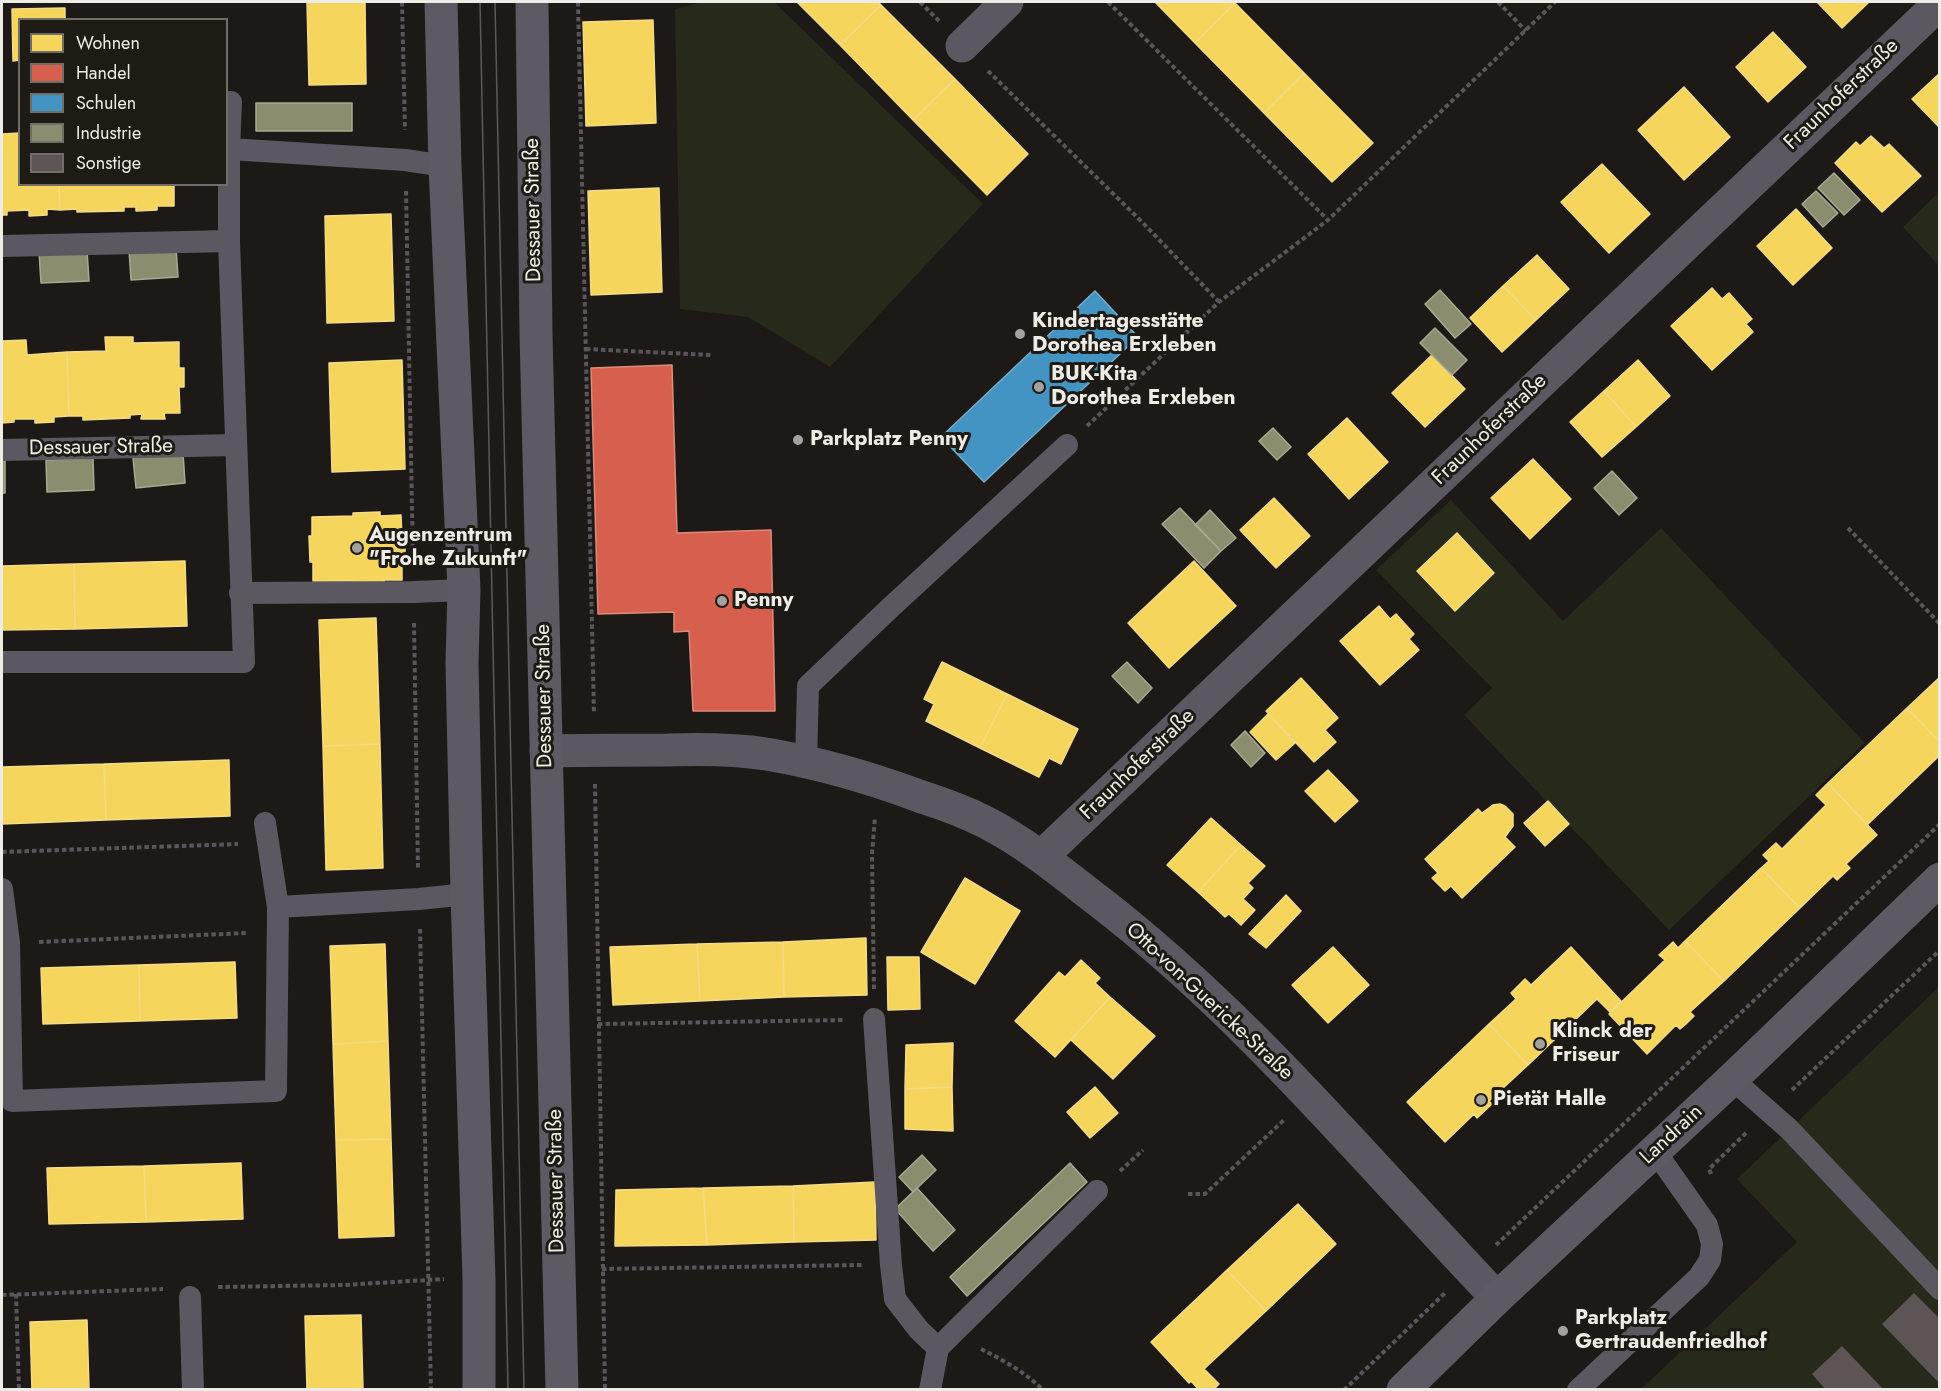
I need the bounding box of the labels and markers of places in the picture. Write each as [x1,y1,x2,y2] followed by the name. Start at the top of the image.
[1032,309,1217,359] place label: Kindertagesstätte Dorothea Erxleben
[1013,327,1027,341] marker: Kindertagesstätte Dorothea Erxleben
[1051,362,1236,412] place label: BUK-Kita Dorothea Erxleben
[1032,380,1046,394] marker: BUK-Kita Dorothea Erxleben
[810,427,968,453] place label: Parkplatz Penny
[791,433,805,447] marker: Parkplatz Penny
[369,523,527,573] place label: Augenzentrum "Frohe Zukunft"
[350,541,364,555] marker: Augenzentrum "Frohe Zukunft"
[734,588,793,614] place label: Penny
[715,594,729,608] marker: Penny
[1552,1019,1653,1069] place label: Klinck der Friseur
[1533,1037,1547,1051] marker: Klinck der Friseur
[1493,1087,1606,1113] place label: Pietät Halle
[1474,1093,1488,1107] marker: Pietät Halle
[1575,1306,1767,1356] place label: Parkplatz Gertraudenfriedhof
[1556,1324,1570,1338] marker: Parkplatz Gertraudenfriedhof

